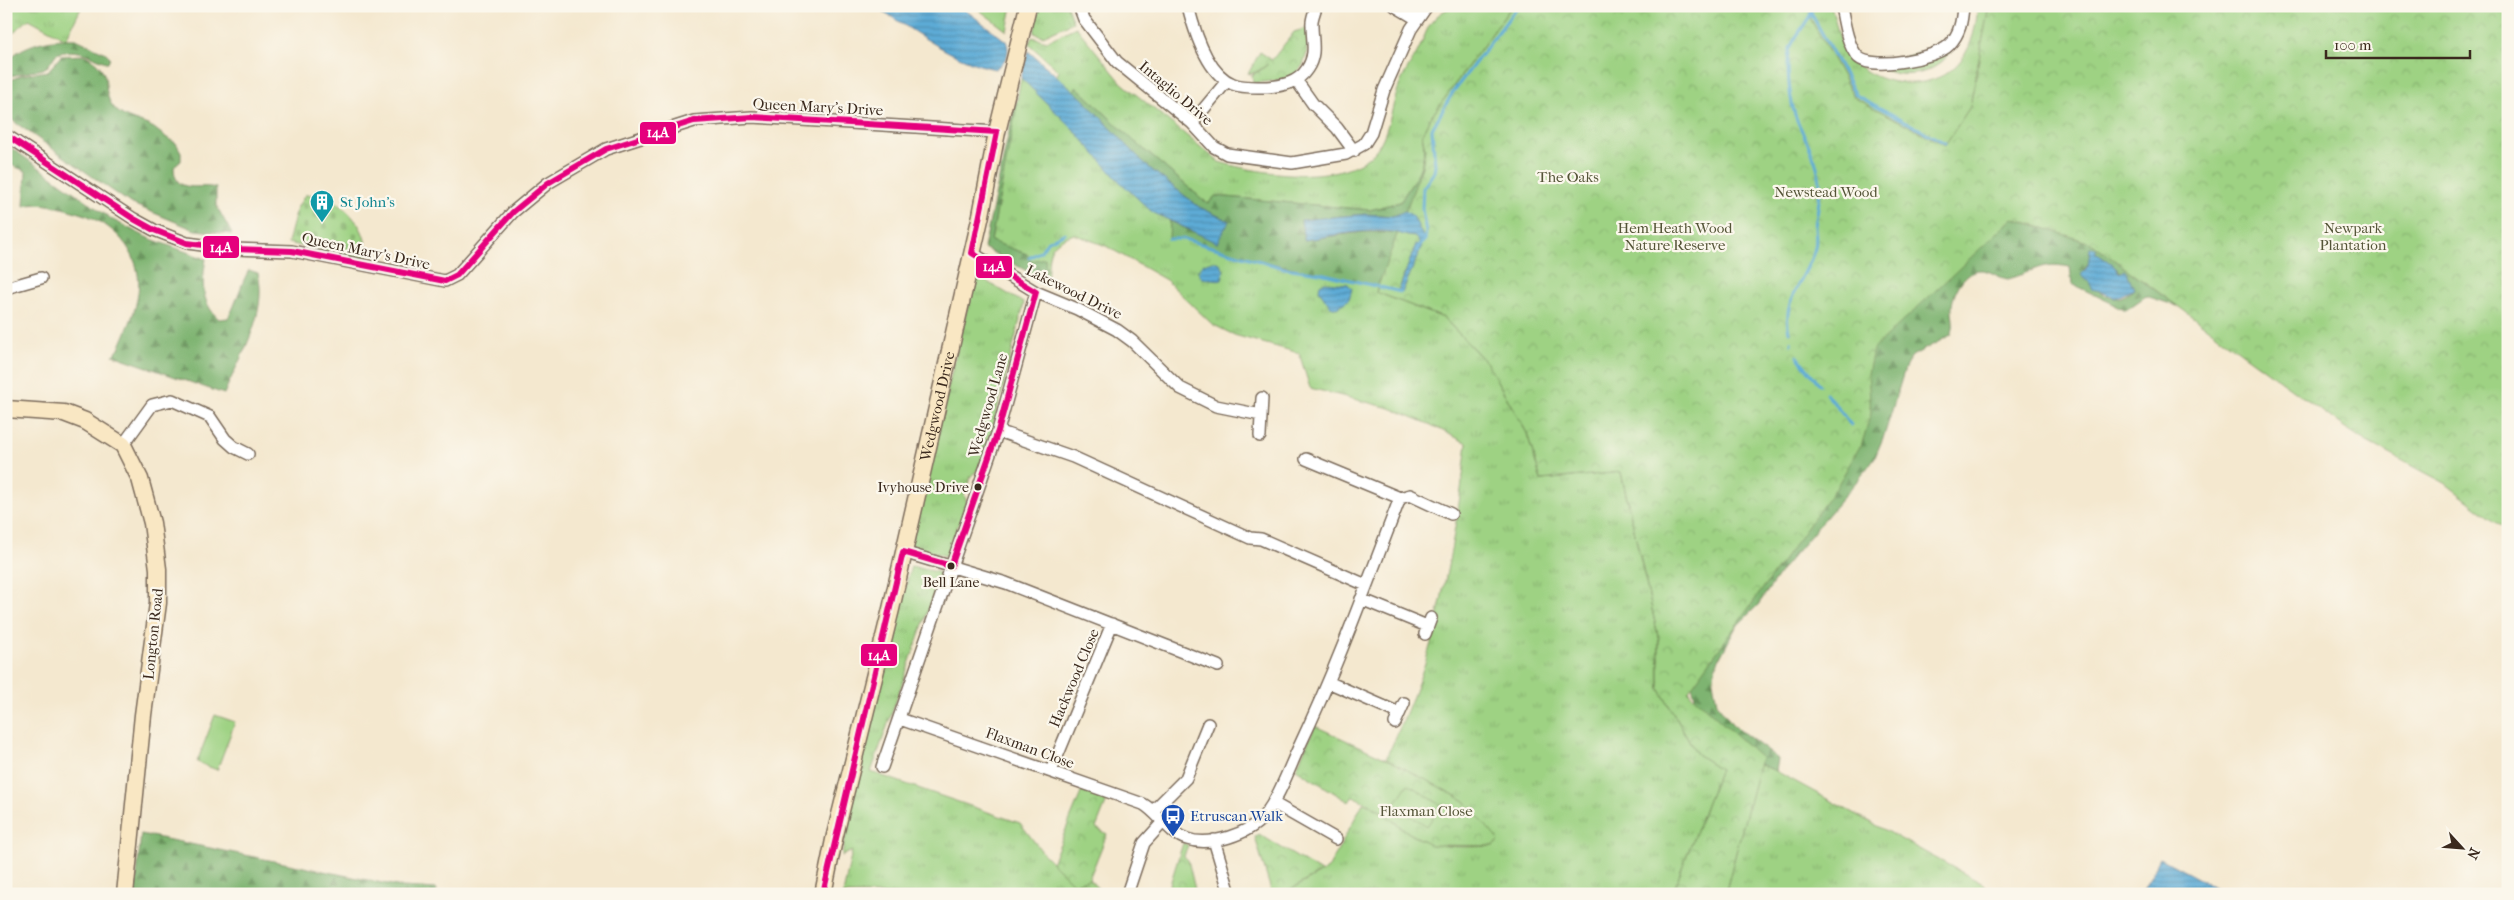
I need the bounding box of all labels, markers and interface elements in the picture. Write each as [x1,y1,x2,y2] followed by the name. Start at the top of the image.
[2326,28,2470,60] scale bar
[2334,36,2372,54] text: 100 m
[1135,57,1217,129] street label: Intaglio Drive
[752,95,884,119] street label: Queen Mary's Drive
[639,121,677,145] line badge: 14A
[647,124,670,141] text: 14A
[1537,168,1599,186] park label: The Oaks
[1774,183,1878,201] park label: Newstead Wood
[309,189,335,223] building icon: St John's
[340,193,395,211] place label: St John's
[1618,219,1733,254] park label: Hem Heath Wood Nature Reserve
[2320,219,2387,254] park label: Newpark Plantation
[300,229,432,274] street label: Queen Mary's Drive
[202,235,240,259] line badge: 14A
[210,239,233,256] text: 14A
[975,255,1013,279] line badge: 14A
[983,258,1006,275] text: 14A
[1023,261,1126,323] street label: Lakewood Drive
[916,349,959,464] street label: Wedgwood Drive
[964,350,1012,460] street label: Wedgwood Lane
[877,479,969,496] place label: Ivyhouse Drive
[973,482,983,492] marker: Ivyhouse Drive
[946,561,956,571] marker: Bell Lane
[923,574,979,591] place label: Bell Lane
[139,587,167,681] street label: Longton Road
[1045,626,1103,730] street label: Hackwood Close
[860,643,898,667] line badge: 14A
[868,647,891,664] text: 14A
[983,724,1077,773] street label: Flaxman Close
[1379,802,1473,820] park label: Flaxman Close
[1160,803,1186,837] bus stop icon: Etruscan Walk
[1190,807,1283,825] place label: Etruscan Walk
[2436,822,2486,872] north arrow
[2463,845,2483,862] text: N

